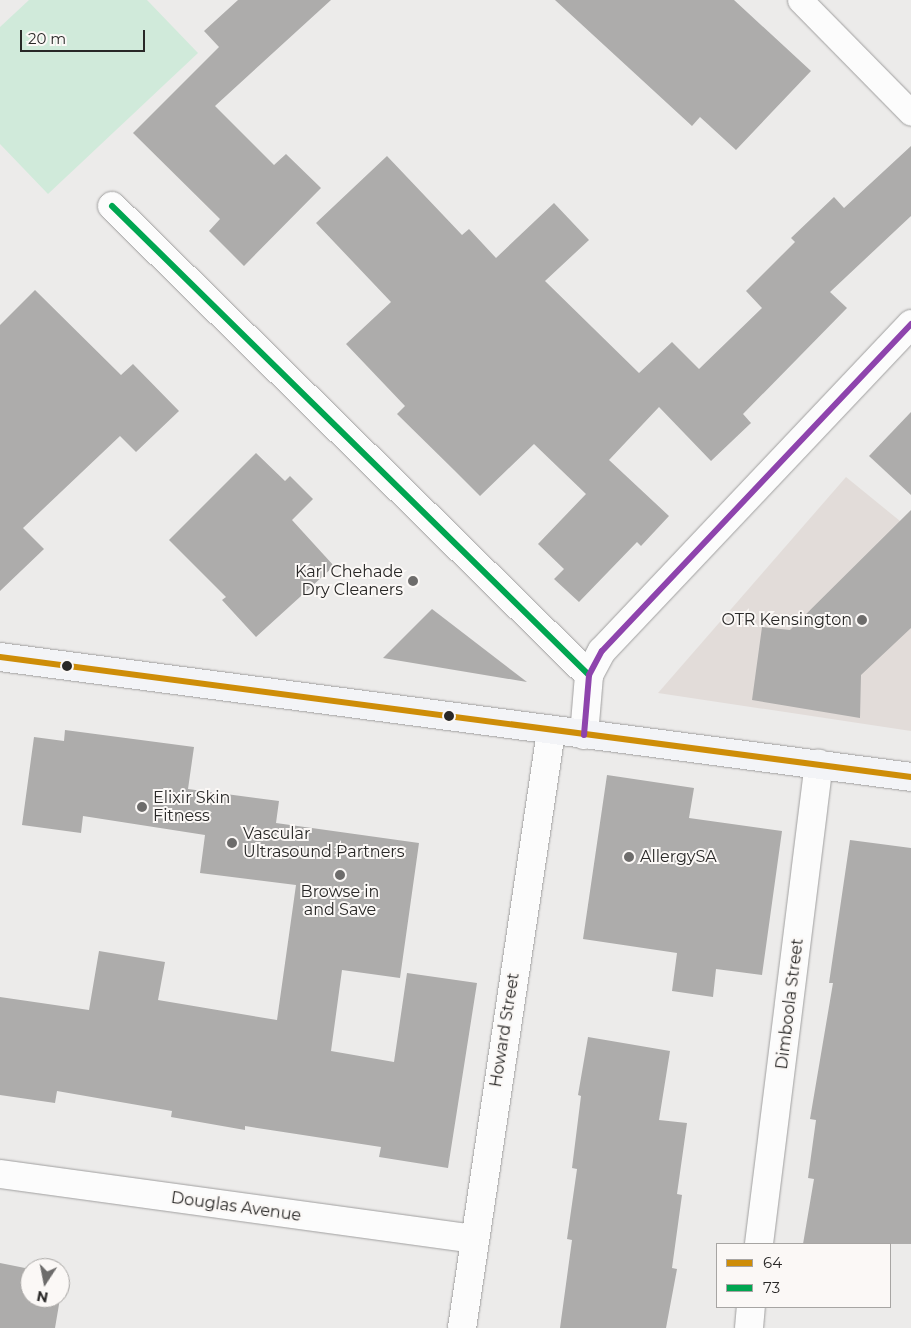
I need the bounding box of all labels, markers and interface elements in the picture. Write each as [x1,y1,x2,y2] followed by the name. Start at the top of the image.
[22,20,148,52] scale bar
[28,29,66,48] text: 20 m
[295,562,403,600] place label: Karl Chehade Dry Cleaners
[407,575,419,587] marker: Karl Chehade Dry Cleaners
[721,610,852,630] place label: OTR Kensington
[856,614,868,626] marker: OTR Kensington
[62,661,72,671] unlabelled marker
[444,711,454,721] unlabelled marker
[153,788,230,826] place label: Elixir Skin Fitness
[135,800,149,814] marker: Elixir Skin Fitness
[243,824,404,862] place label: Vascular Ultrasound Partners
[225,836,239,850] marker: Vascular Ultrasound Partners
[640,847,717,867] place label: AllergySA
[622,850,636,864] marker: AllergySA
[334,869,346,881] marker: Browse in and Save
[301,882,379,920] place label: Browse in and Save
[772,937,808,1071] street label: Dimboola Street
[486,971,524,1089] street label: Howard Street
[170,1188,302,1226] street label: Douglas Avenue
[716,1243,891,1308] legend
[763,1253,782,1272] text: 64
[20,1258,70,1308] north arrow
[763,1278,780,1297] text: 73
[35,1287,50,1307] text: N

